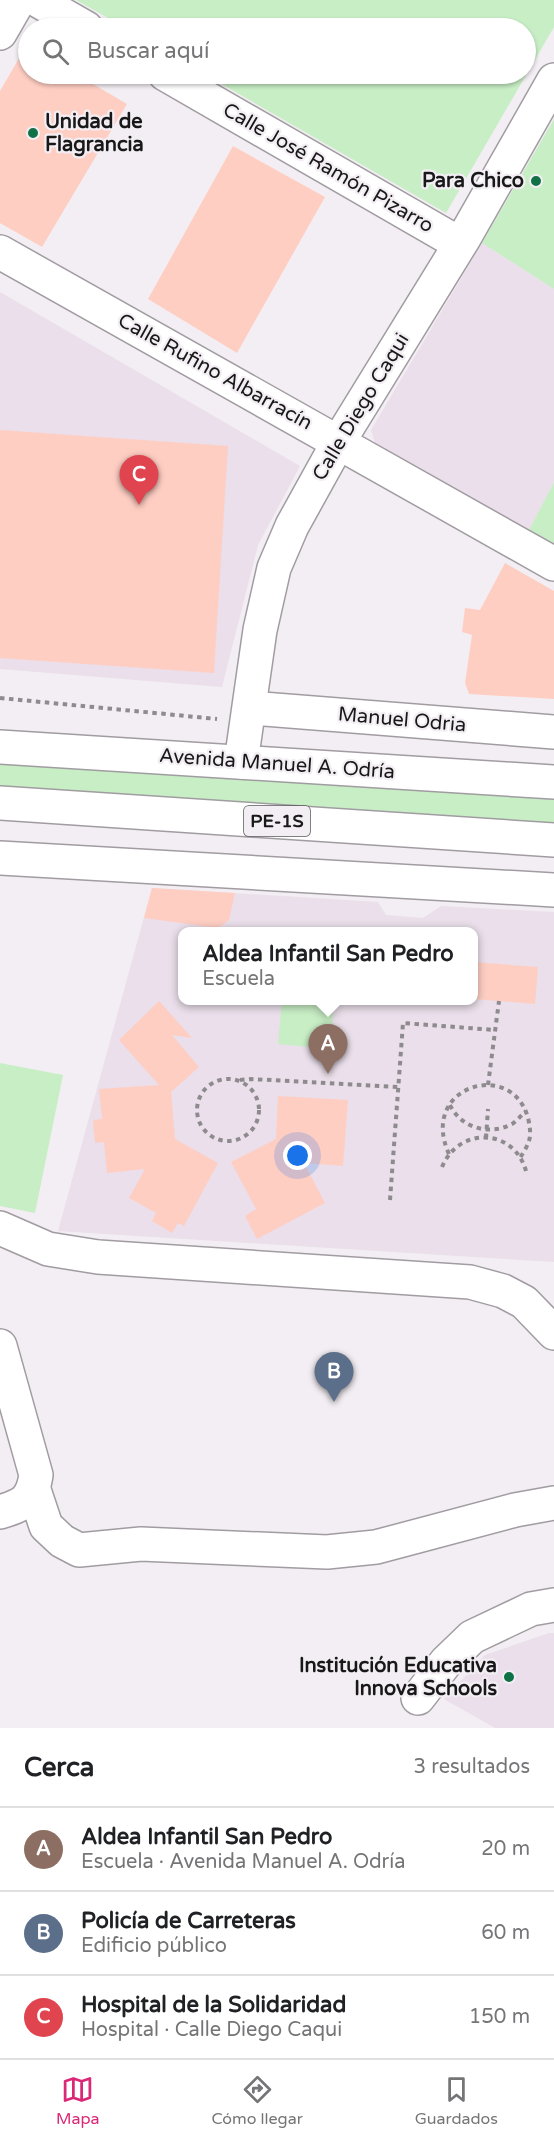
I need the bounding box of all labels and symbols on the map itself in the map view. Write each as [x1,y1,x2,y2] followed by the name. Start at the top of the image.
[218,98,438,238] street label: Calle José Ramón Pizarro
[45,110,144,157] place label: Unidad de Flagrancia
[26,126,40,140] marker: Unidad de Flagrancia
[422,169,524,193] place label: Para Chico
[529,174,543,188] marker: Para Chico
[114,309,316,435] street label: Calle Rufino Albarracín
[308,329,414,485] street label: Calle Diego Caqui
[120,456,158,505] pin: C
[337,702,467,738] street label: Manuel Odria
[158,744,396,784] street label: Avenida Manuel A. Odría
[244,806,310,836] road number: PE-1S
[308,1024,348,1074] pin: A
[283,1141,312,1170] your location
[314,1352,354,1402] pin: B
[299,1654,497,1701] place label: Institución Educativa Innova Schools
[502,1670,516,1684] marker: Institución Educativa Innova Schools

